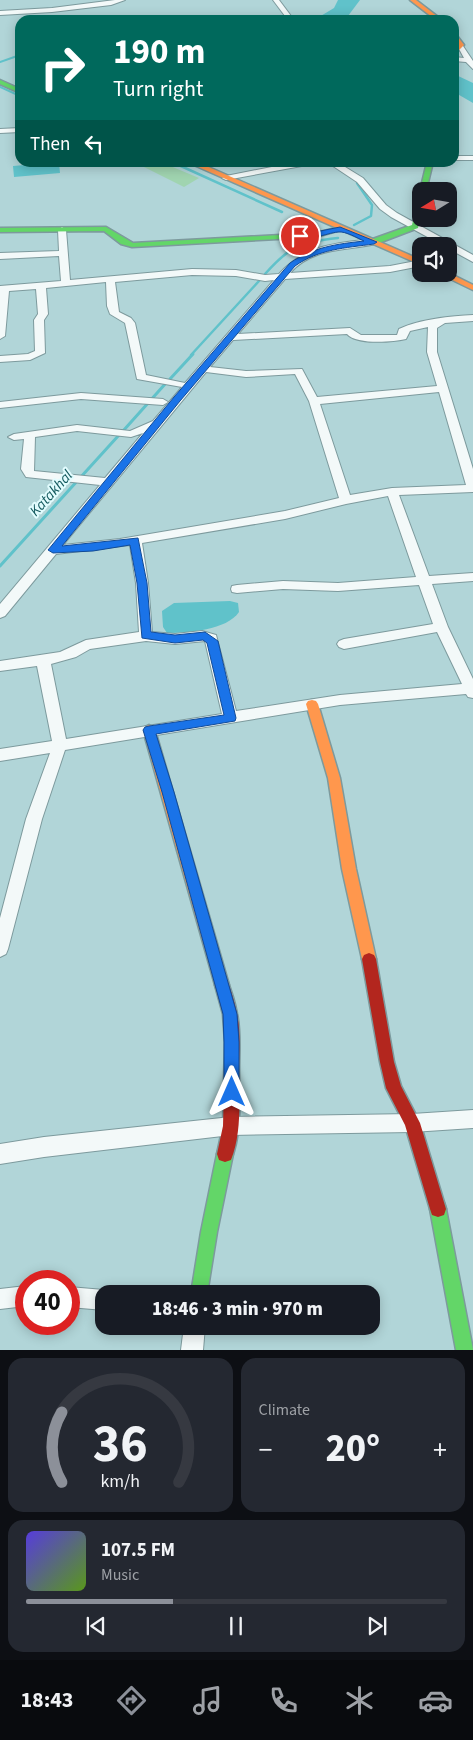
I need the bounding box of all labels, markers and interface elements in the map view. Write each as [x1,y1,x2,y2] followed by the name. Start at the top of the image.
[113,27,205,77] text: 190 m
[30,35,95,100] icon: right
[113,73,203,105] text: Turn right
[80,130,108,158] icon: left
[30,131,70,158] text: Then
[412,182,458,228] north arrow
[412,182,457,282] map controls
[279,215,321,257] pin
[286,222,314,250] icon: arrive
[412,237,457,282] button: sound
[25,465,78,521] water label: Katakhal
[205,1065,257,1117] position arrow
[15,1270,80,1335] speed limit sign: 40
[152,1296,323,1323] text: 18:46 · 3 min · 970 m
[259,1399,310,1421] text: Climate
[93,1408,148,1482] text: 36
[325,1422,380,1476] text: 20°
[259,1430,272,1470] text: −
[433,1430,447,1470] text: +
[100,1469,140,1494] text: km/h
[101,1537,175,1564] text: 107.5 FM
[101,1564,139,1586] text: Music
[82,1612,110,1640] icon: previous
[222,1612,250,1640] icon: pause
[363,1612,391,1640] icon: next
[114,1683,149,1718] icon: directions
[190,1683,225,1718] icon: music
[266,1683,301,1718] icon: phone
[342,1683,377,1718] icon: climate
[418,1683,453,1718] icon: car
[20,1684,73,1716] text: 18:43

